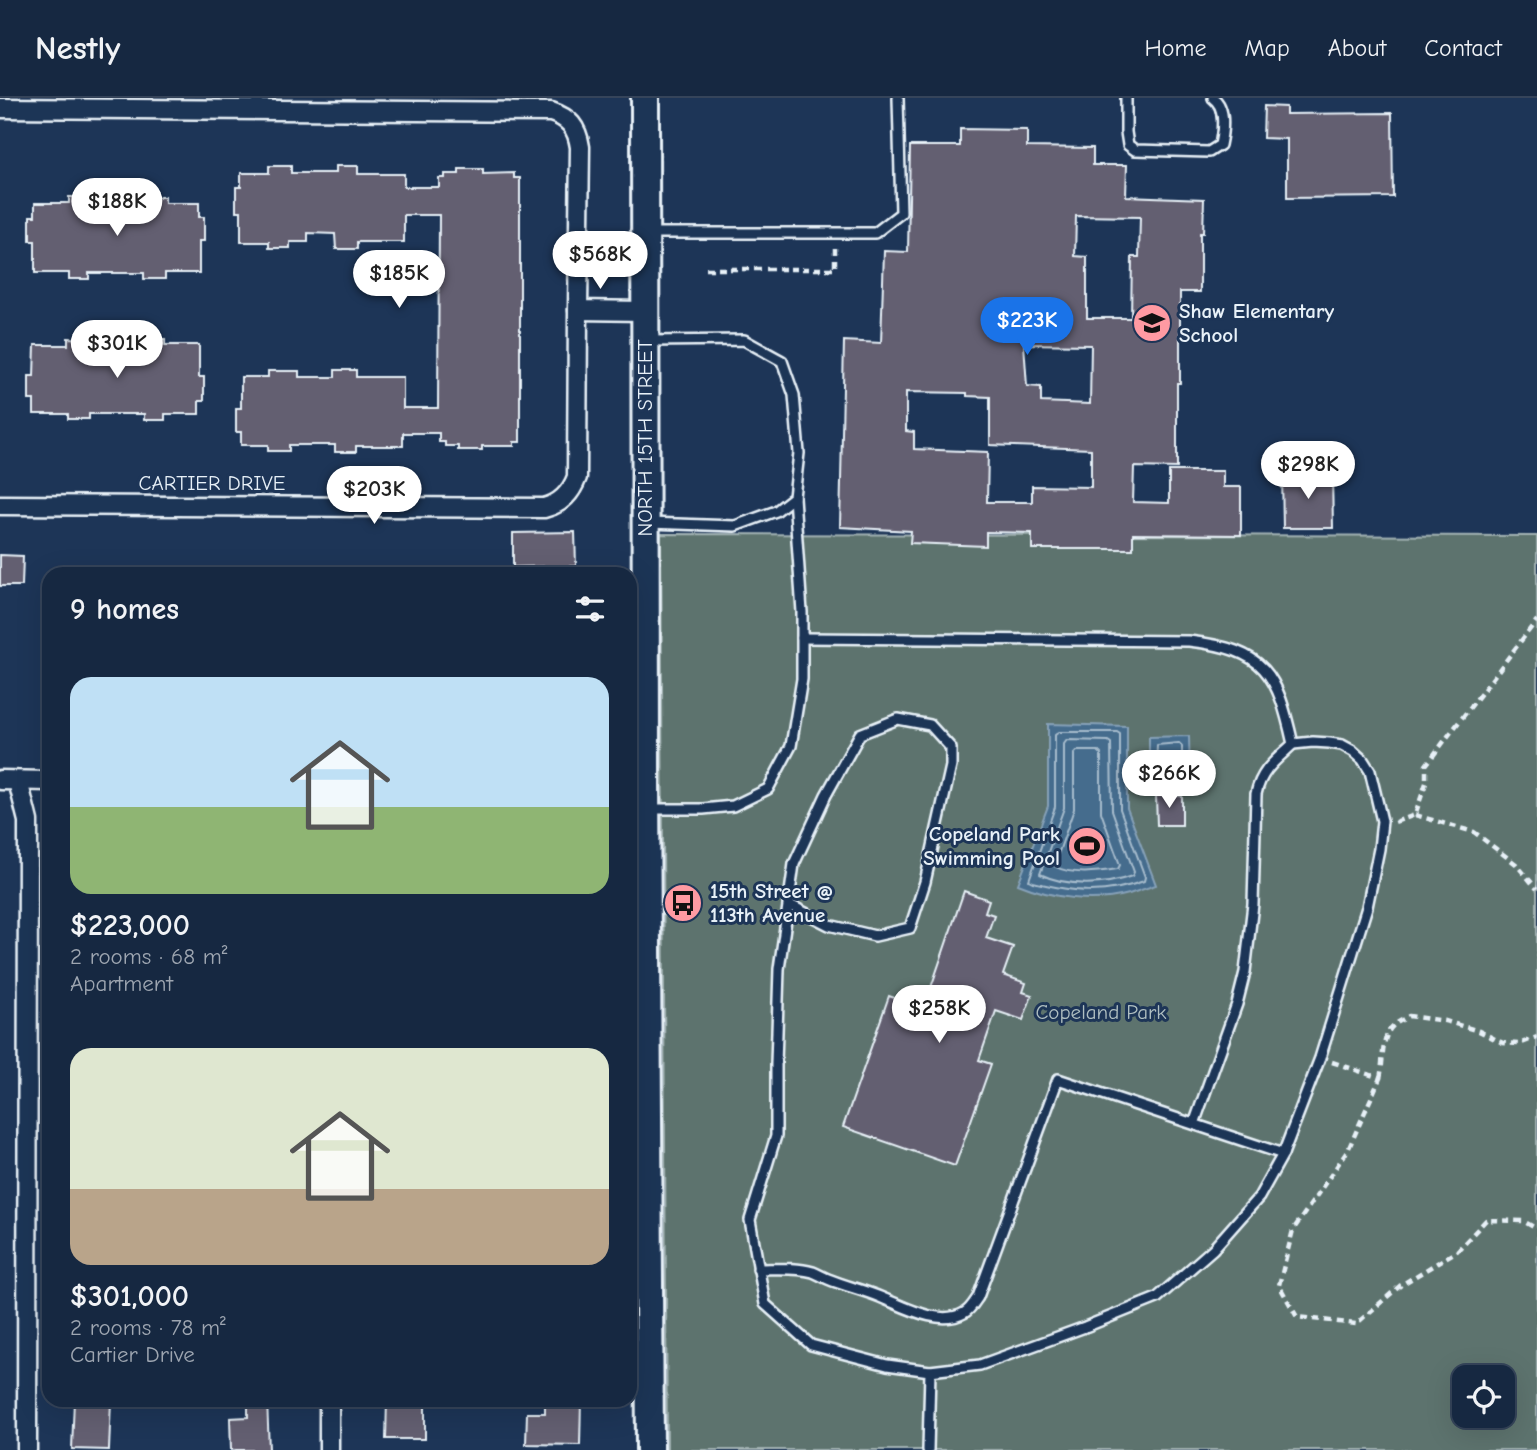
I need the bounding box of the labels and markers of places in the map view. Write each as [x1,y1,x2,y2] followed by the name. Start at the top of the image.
[68,178,166,238] pin: $188K
[551,232,649,291] pin: $568K
[350,250,448,310] pin: $185K
[978,298,1076,357] pin: $223K
[1179,299,1334,347] place label: Shaw Elementary School
[1131,302,1173,344] school or university icon: Shaw Elementary School
[68,320,166,380] pin: $301K
[1259,442,1357,501] pin: $298K
[325,466,423,526] pin: $203K
[1120,750,1218,810] pin: $266K
[923,822,1061,870] place label: Copeland Park Swimming Pool
[1066,825,1108,867] sports icon: Copeland Park Swimming Pool
[710,879,834,927] place label: 15th Street @ 113th Avenue
[662,882,704,924] bus stop icon: 15th Street @ 113th Avenue
[890,986,988,1045] pin: $258K

